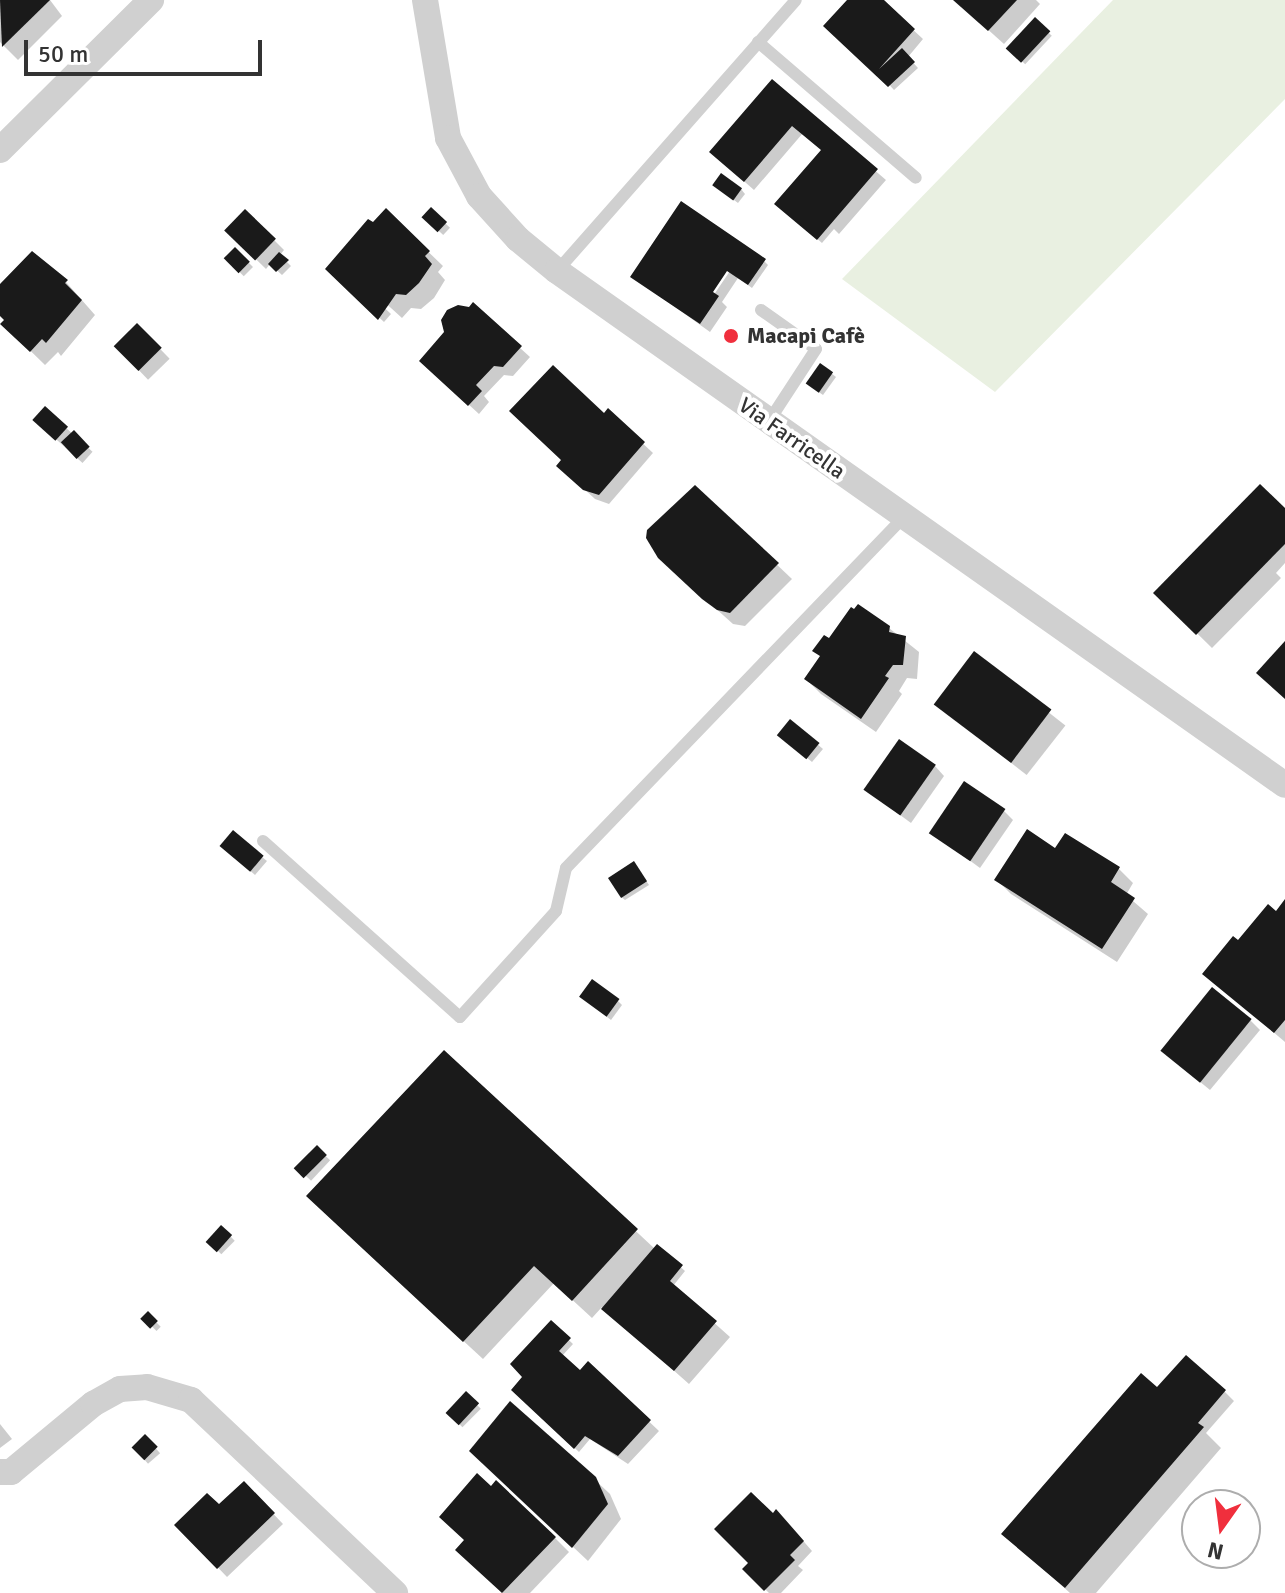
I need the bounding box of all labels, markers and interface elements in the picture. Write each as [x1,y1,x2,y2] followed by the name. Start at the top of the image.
[28,24,266,74] scale bar
[38,39,88,69] text: 50 m
[747,323,865,349] place label: Macapi Cafè
[722,327,740,345] marker: Macapi Cafè
[734,392,850,484] street label: Via Farricella
[1181,1489,1261,1569] north arrow
[1205,1536,1226,1566] text: N

